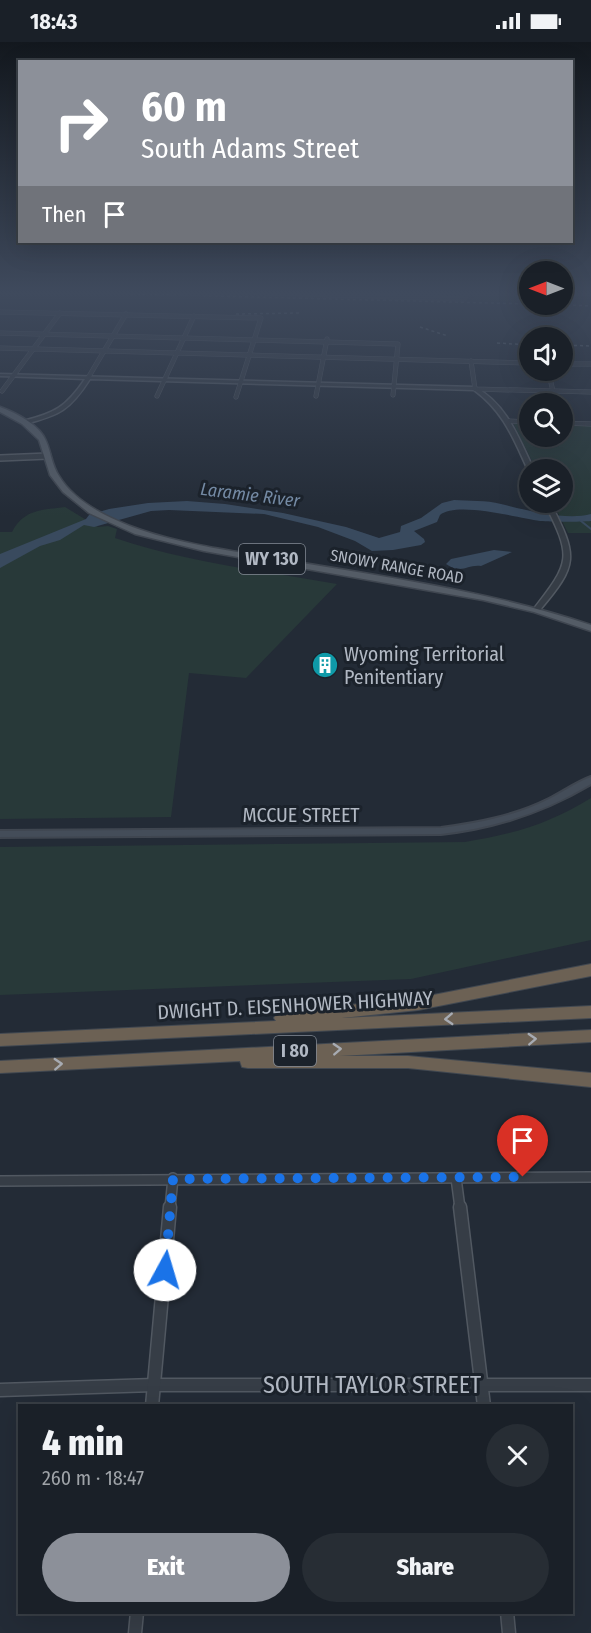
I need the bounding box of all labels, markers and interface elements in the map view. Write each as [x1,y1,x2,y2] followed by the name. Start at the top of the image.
[30,8,77,35] text: 18:43
[141,82,227,132] text: 60 m
[42,84,120,162] icon: right
[141,133,359,165] text: South Adams Street
[98,198,131,231] icon: arrive
[42,201,86,228] text: Then
[519,261,573,315] north arrow
[519,261,573,513] map controls
[519,327,573,381] button: sound
[519,393,573,447] button: search
[519,459,573,513] button: layers
[199,478,302,512] water label: Laramie River
[239,544,305,574] road number: WY 130
[329,545,465,588] street label: SNOWY RANGE ROAD
[344,642,504,689] place label: Wyoming Territorial Penitentiary
[310,650,340,680] building icon: Wyoming Territorial Penitentiary
[242,803,360,827] street label: MCCUE STREET
[157,986,433,1024] street label: DWIGHT D. EISENHOWER HIGHWAY
[444,1013,453,1025] one-way arrow
[527,1032,536,1045] one-way arrow
[274,1036,316,1066] road number: I 80
[333,1042,342,1055] one-way arrow
[54,1057,63,1070] one-way arrow
[497,1115,548,1177] pin
[506,1124,539,1157] icon: arrive
[133,1238,197,1302] position arrow
[263,1371,481,1399] street label: SOUTH TAYLOR STREET
[42,1421,124,1465] text: 4 min
[486,1424,549,1487] button: close
[42,1466,144,1490] text: 260 m · 18:47
[42,1533,290,1602] button: Exit
[302,1533,549,1602] button: Share

